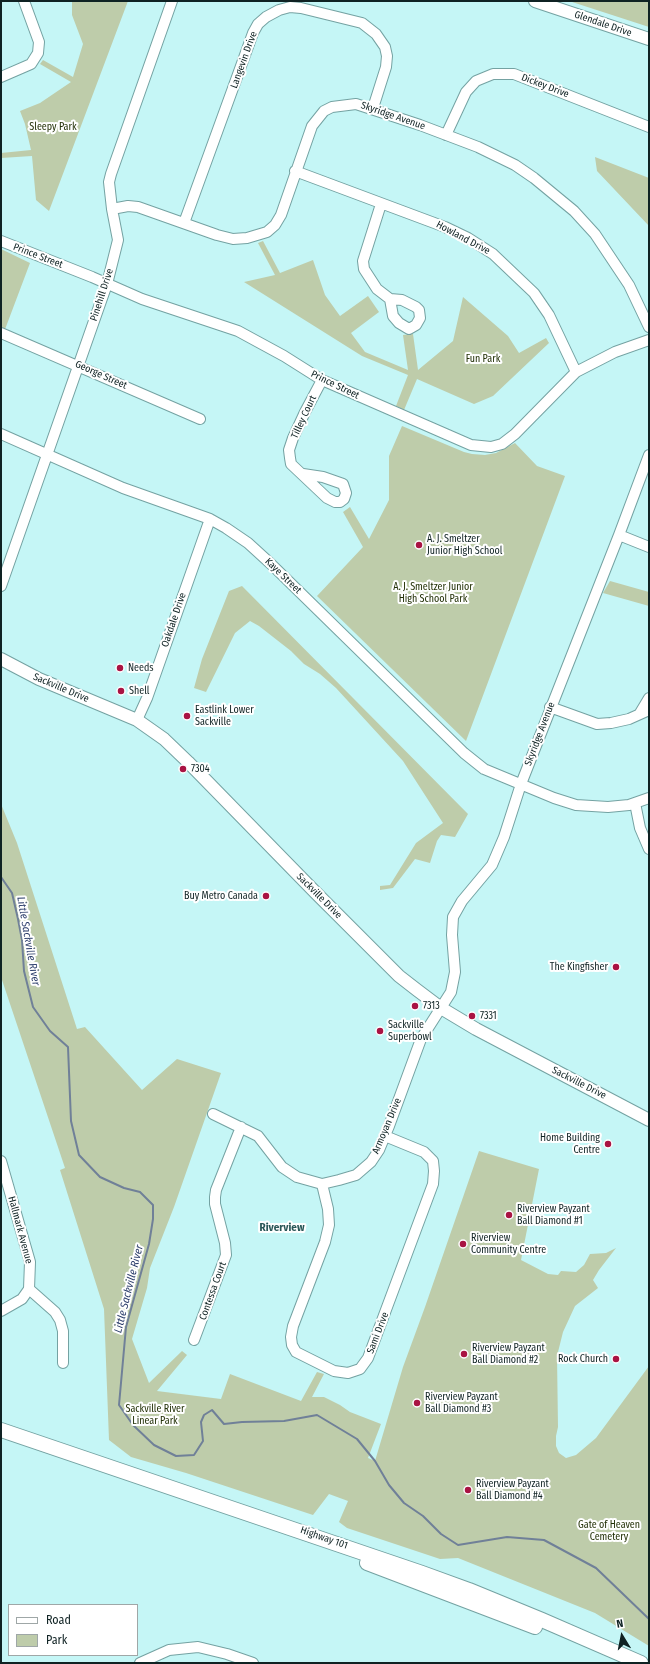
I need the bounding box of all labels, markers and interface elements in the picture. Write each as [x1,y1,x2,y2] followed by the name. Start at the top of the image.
[573,9,633,39] street label: Glendale Drive
[228,30,260,90] street label: Langevin Drive
[519,71,571,101] street label: Dickey Drive
[359,99,427,133] street label: Skyridge Avenue
[29,121,77,133] park label: Sleepy Park
[434,219,492,257] street label: Howland Drive
[11,241,65,271] street label: Prince Street
[88,267,116,323] street label: Pinehill Drive
[466,353,500,365] park label: Fun Park
[73,358,129,392] street label: George Street
[309,368,361,402] street label: Prince Street
[289,394,319,440] street label: Tilley Court
[427,533,502,556] place label: A. J. Smeltzer Junior High School
[414,540,424,550] marker: A. J. Smeltzer Junior High School
[262,556,304,596] street label: Kaye Street
[393,581,473,604] park label: A. J. Smeltzer Junior High School Park
[159,591,189,649] street label: Oakdale Drive
[128,662,154,674] place label: Needs
[115,663,125,673] marker: Needs
[31,671,91,705] street label: Sackville Drive
[129,685,149,697] place label: Shell
[116,686,126,696] marker: Shell
[522,700,558,768] street label: Skyridge Avenue
[195,704,254,728] place label: Eastlink Lower Sackville
[182,711,192,721] marker: Eastlink Lower Sackville
[191,763,210,775] place label: 7304
[178,764,188,774] marker: 7304
[294,871,344,921] street label: Sackville Drive
[184,890,258,902] place label: Buy Metro Canada
[261,891,271,901] marker: Buy Metro Canada
[14,895,42,987] water label: Little Sackville River
[550,961,608,973] place label: The Kingfisher
[611,962,621,972] marker: The Kingfisher
[423,1000,440,1012] place label: 7313
[410,1001,420,1011] marker: 7313
[480,1010,497,1022] place label: 7331
[467,1011,477,1021] marker: 7331
[388,1019,432,1042] place label: Sackville Superbowl
[375,1026,385,1036] marker: Sackville Superbowl
[550,1064,608,1102] street label: Sackville Drive
[370,1096,404,1156] street label: Armoyan Drive
[540,1132,600,1156] place label: Home Building Centre
[603,1139,613,1149] marker: Home Building Centre
[5,1195,35,1265] street label: Hallmark Avenue
[517,1203,590,1226] place label: Riverview Payzant Ball Diamond #1
[504,1210,514,1220] marker: Riverview Payzant Ball Diamond #1
[260,1221,304,1235] district label: Riverview
[471,1232,546,1256] place label: Riverview Community Centre
[458,1239,468,1249] marker: Riverview Community Centre
[112,1244,146,1334] water label: Little Sackville River
[197,1260,229,1322] street label: Contessa Court
[365,1311,391,1355] street label: Sami Drive
[472,1342,545,1366] place label: Riverview Payzant Ball Diamond #2
[459,1349,469,1359] marker: Riverview Payzant Ball Diamond #2
[558,1353,608,1365] place label: Rock Church
[611,1354,621,1364] marker: Rock Church
[425,1391,498,1414] place label: Riverview Payzant Ball Diamond #3
[412,1398,422,1408] marker: Riverview Payzant Ball Diamond #3
[125,1403,185,1426] park label: Sackville River Linear Park
[476,1478,549,1502] place label: Riverview Payzant Ball Diamond #4
[463,1485,473,1495] marker: Riverview Payzant Ball Diamond #4
[578,1519,640,1542] park label: Gate of Heaven Cemetery
[299,1524,349,1552] street label: Highway 101
[8,1604,138,1656] legend
[46,1613,71,1627] text: Road
[602,1616,642,1656] north arrow
[615,1617,624,1631] text: N
[46,1633,67,1647] text: Park

